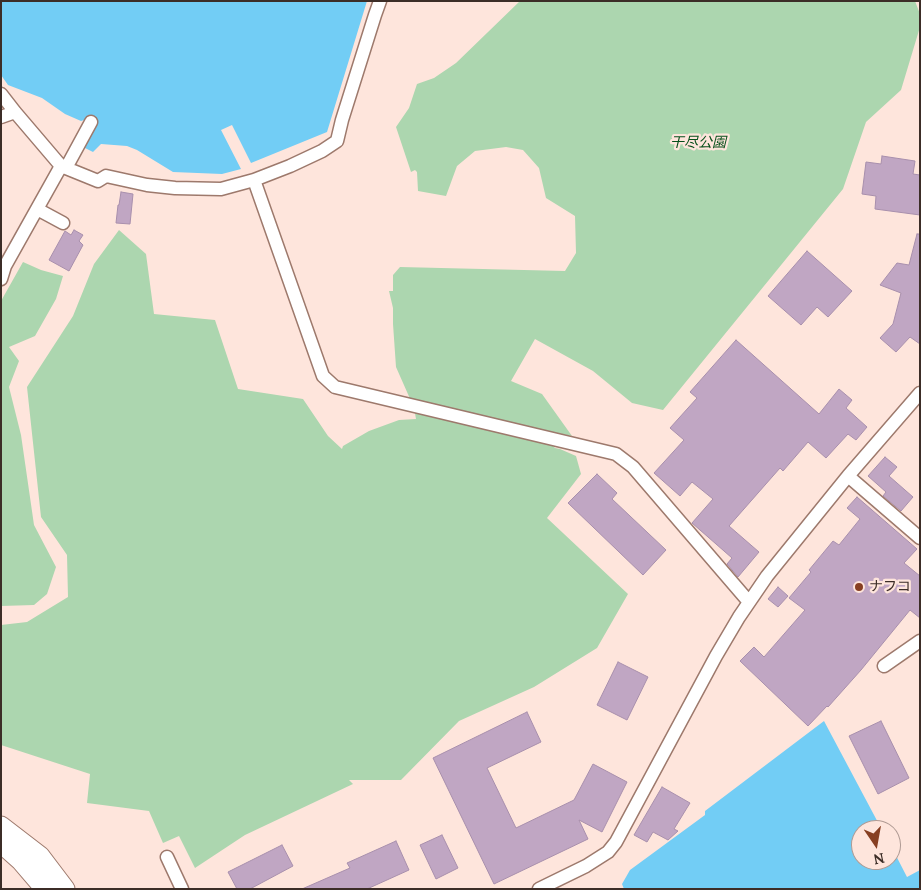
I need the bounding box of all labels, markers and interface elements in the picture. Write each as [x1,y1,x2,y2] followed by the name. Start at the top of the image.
[670,135,726,151] park label: 干尽公園
[869,579,911,595] place label: ナフコ
[853,581,865,593] marker: ナフコ
[851,820,901,870] north arrow
[872,849,886,869] text: N

